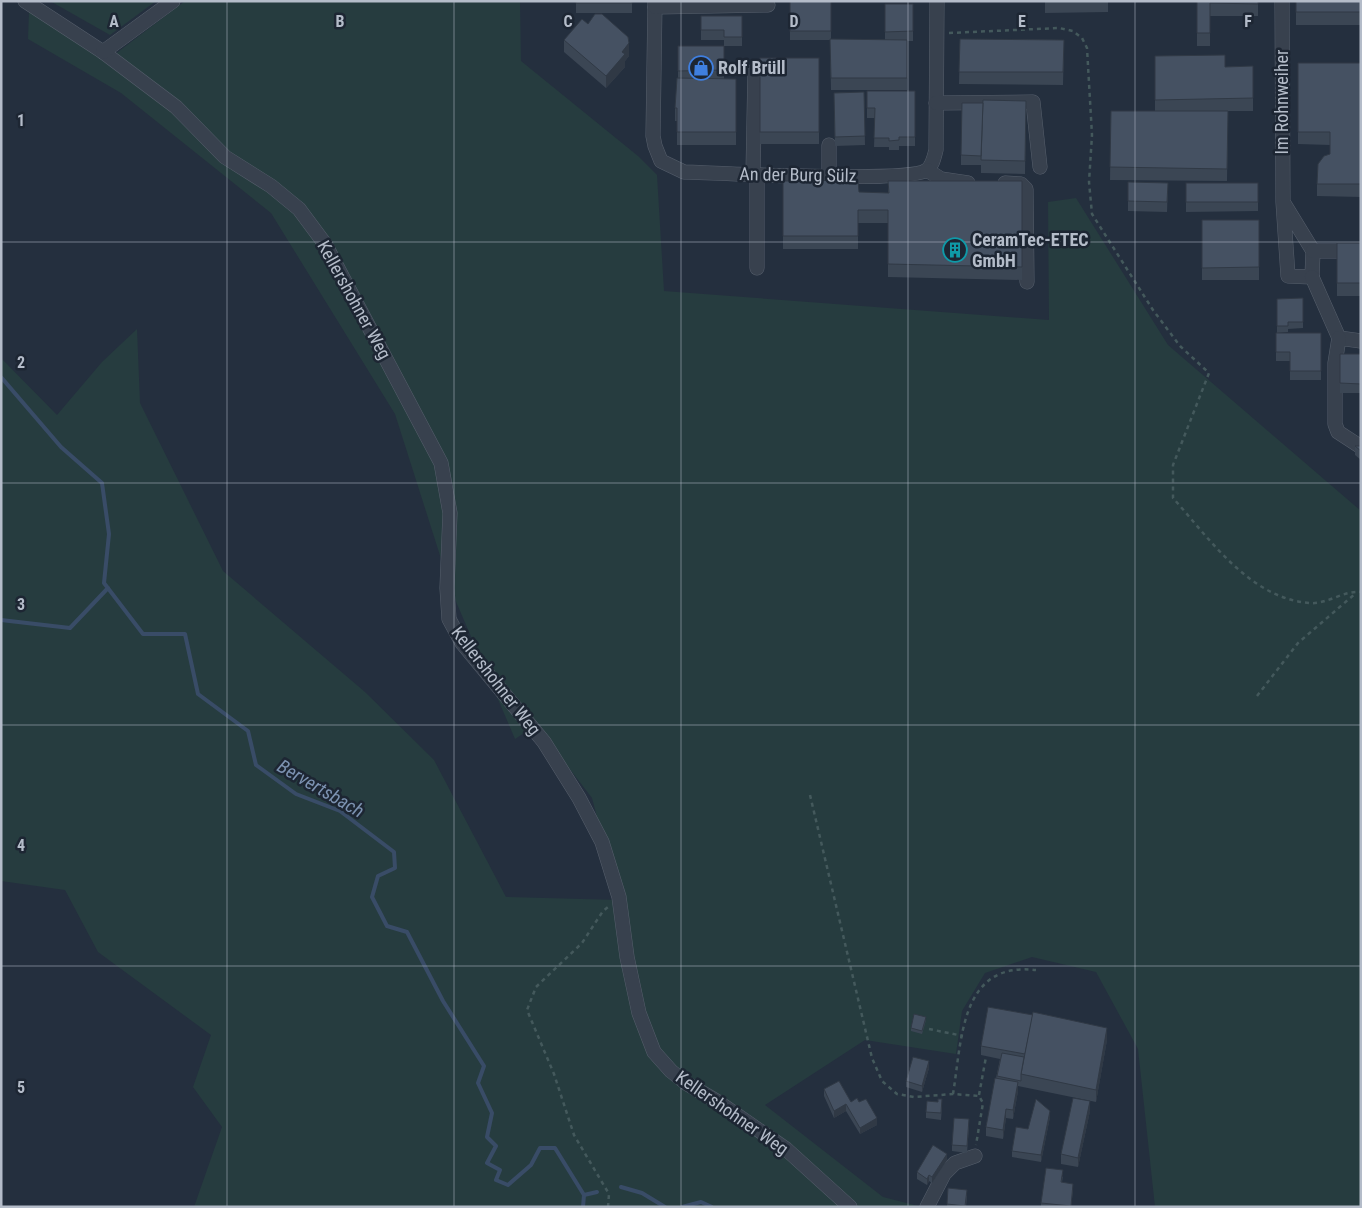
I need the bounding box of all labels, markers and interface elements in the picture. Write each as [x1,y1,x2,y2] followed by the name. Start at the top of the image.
[109,12,119,31] text: A
[336,12,345,31] text: B
[563,12,573,31] text: C
[789,12,799,31] text: D
[1018,12,1026,31] text: E
[1244,12,1252,31] text: F
[1271,49,1292,155] street label: Im Rohnweiher
[688,55,714,81] shop icon: Rolf Brüll
[718,57,785,78] place label: Rolf Brüll
[17,111,25,130] text: 1
[739,163,857,186] street label: An der Burg Sülz
[972,229,1089,271] place label: CeramTec-ETEC GmbH
[313,237,396,363] street label: Kellershohner Weg
[942,237,968,263] building icon: CeramTec-ETEC GmbH
[17,353,25,372] text: 2
[17,595,25,614] text: 3
[447,622,545,739] street label: Kellershohner Weg
[273,754,368,822] water label: Bervertsbach
[17,836,25,855] text: 4
[672,1066,793,1159] street label: Kellershohner Weg
[17,1078,25,1097] text: 5

